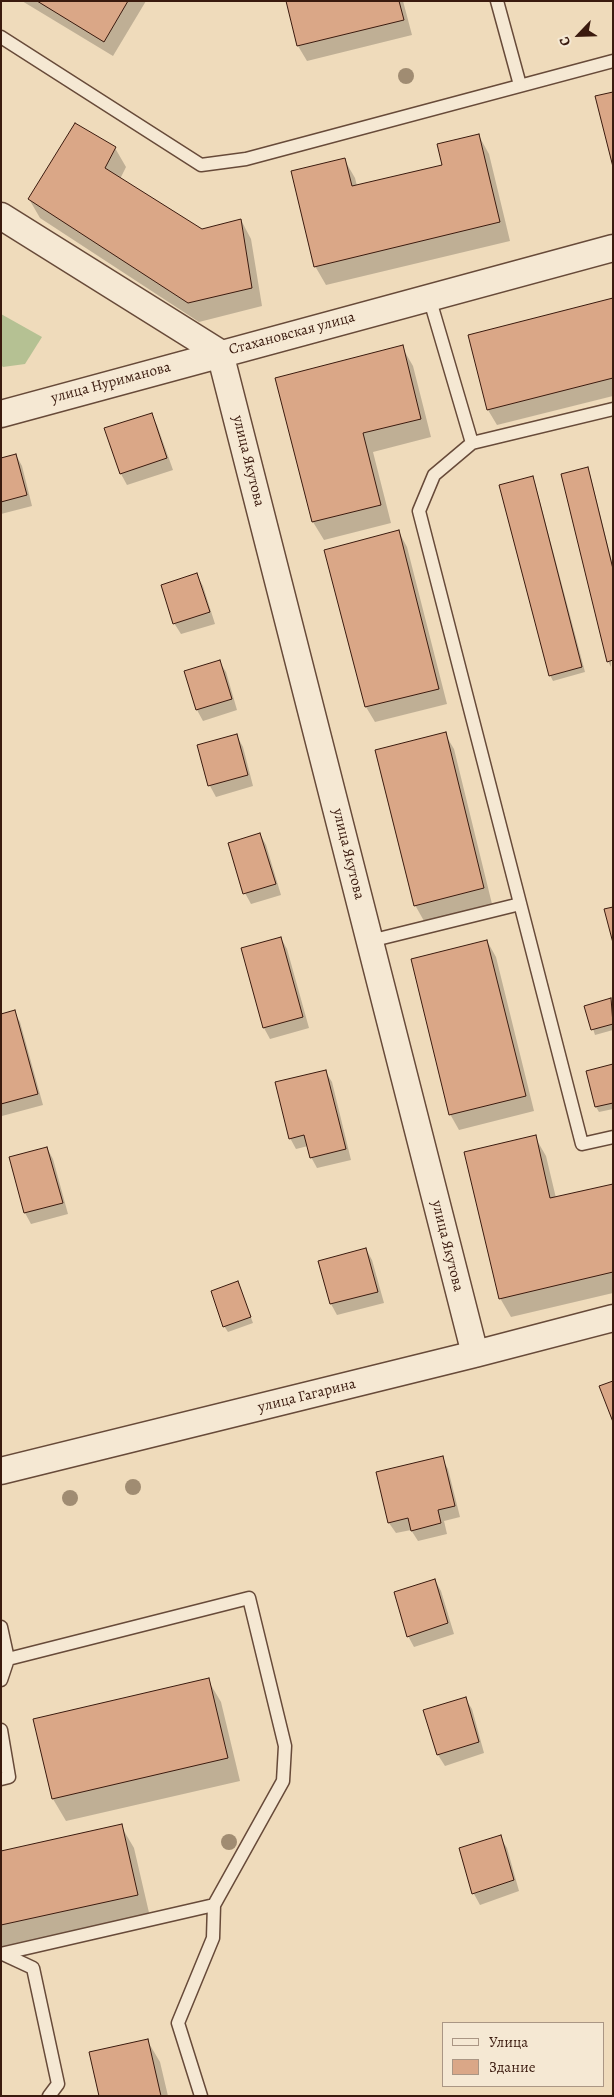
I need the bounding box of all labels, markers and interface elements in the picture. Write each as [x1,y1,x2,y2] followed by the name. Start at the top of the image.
[554,10,604,60] north arrow
[554,34,575,49] text: С
[227,309,357,359] street label: Стахановская улица
[49,358,173,408] street label: улица Нуриманова
[228,414,268,508] street label: улица Якутова
[328,807,368,901] street label: улица Якутова
[427,1199,467,1293] street label: улица Якутова
[256,1375,358,1417] street label: улица Гагарина
[442,2022,604,2087] legend
[489,2032,528,2052] text: Улица
[489,2057,536,2077] text: Здание

